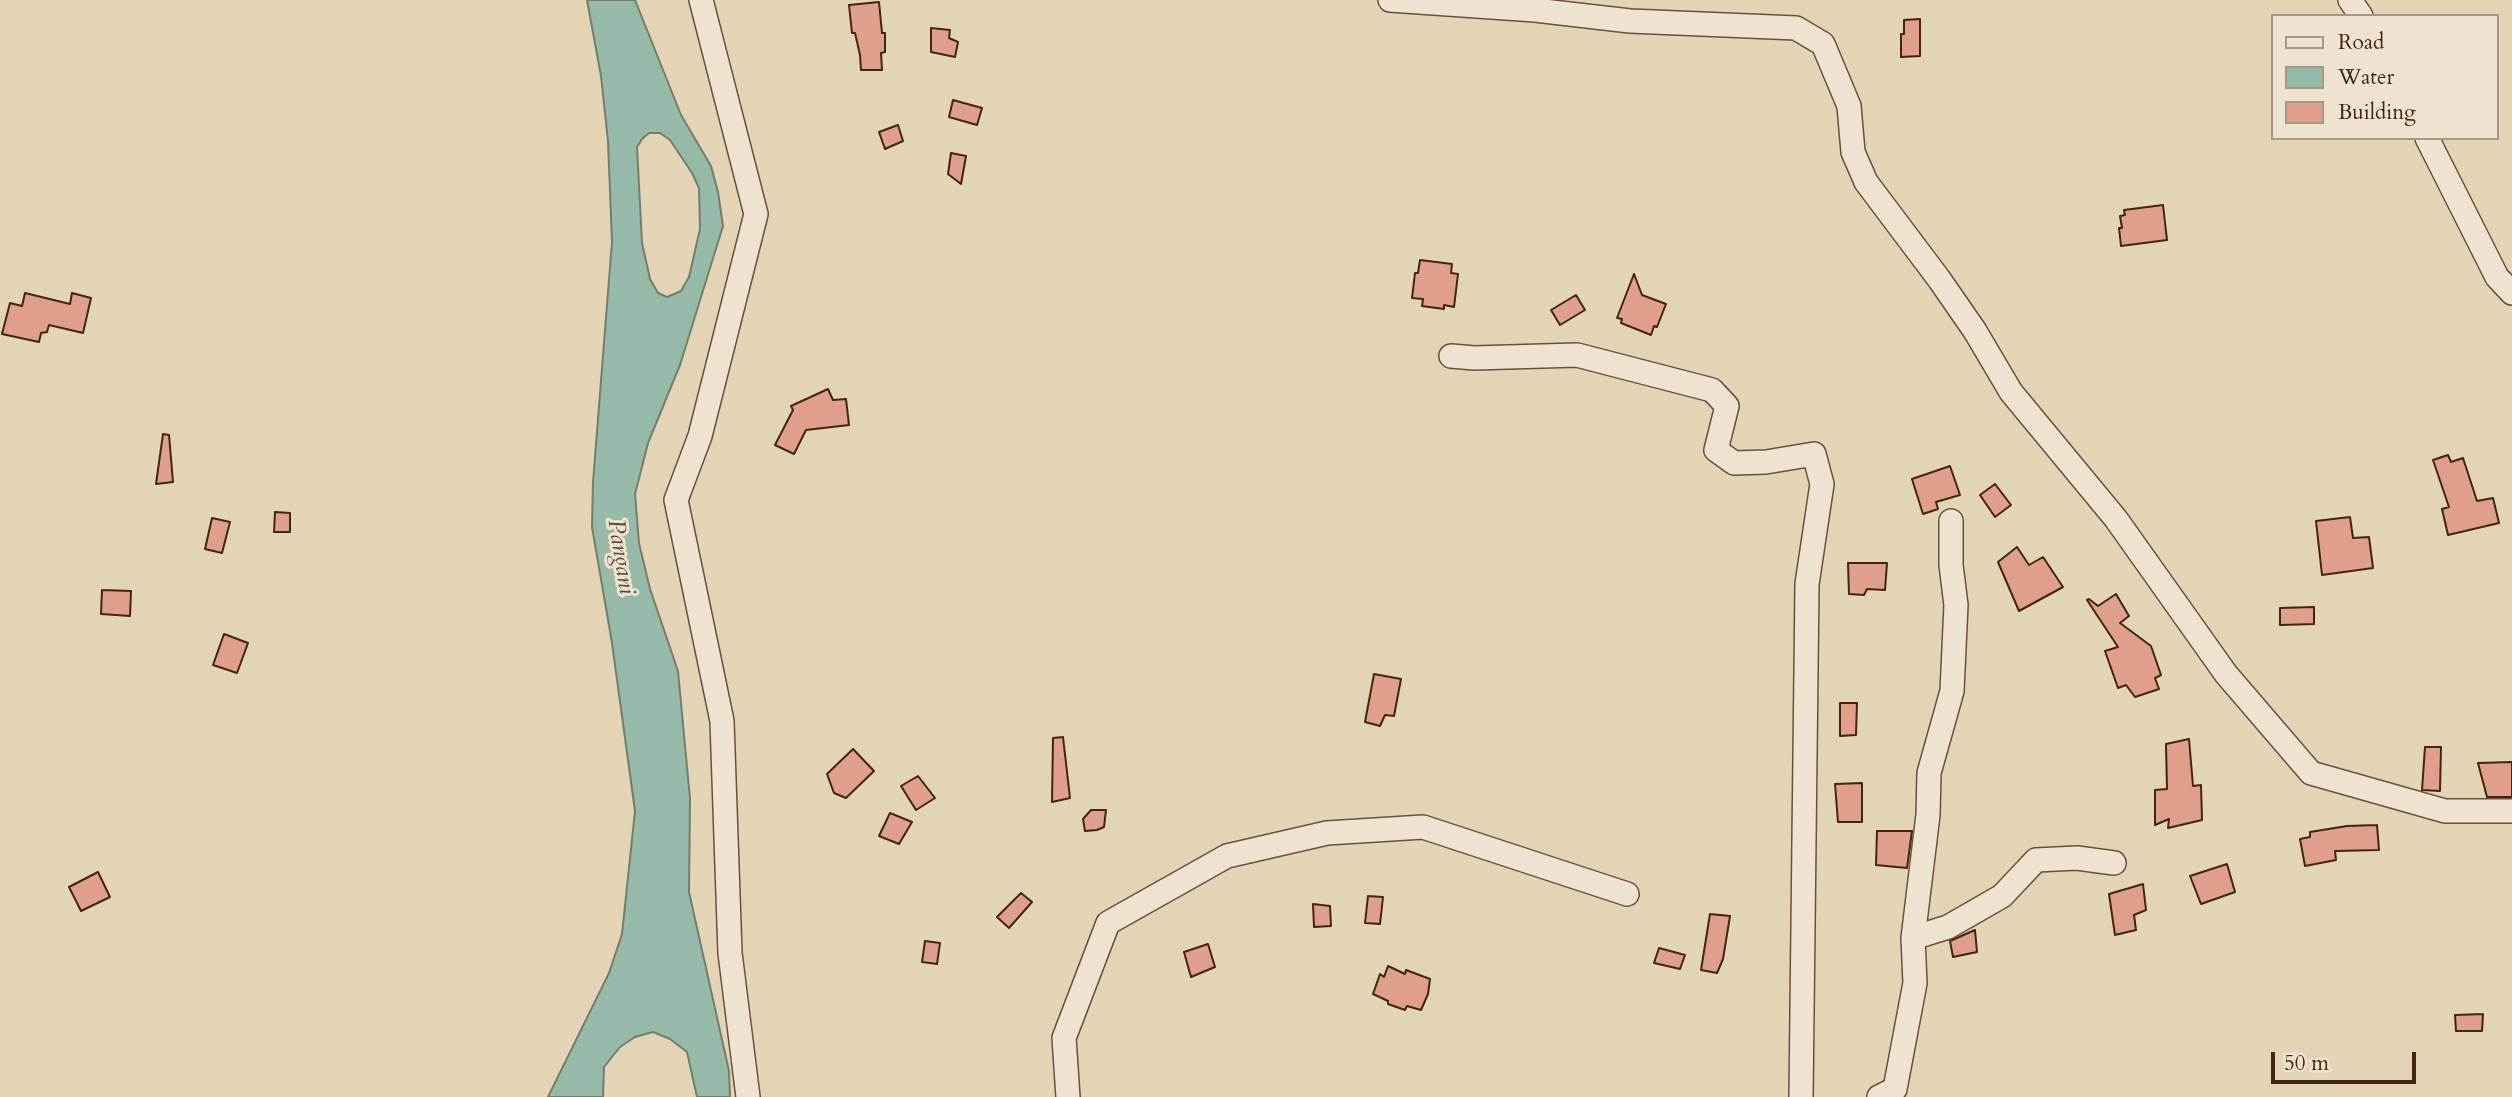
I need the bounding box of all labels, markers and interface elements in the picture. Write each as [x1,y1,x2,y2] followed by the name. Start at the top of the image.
[2270,14,2498,140] legend
[2338,28,2384,57] text: Road
[2338,63,2394,92] text: Water
[2338,98,2416,127] text: Building
[600,517,640,597] water label: Pangani
[2274,1038,2419,1082] scale bar
[2284,1049,2329,1078] text: 50 m

